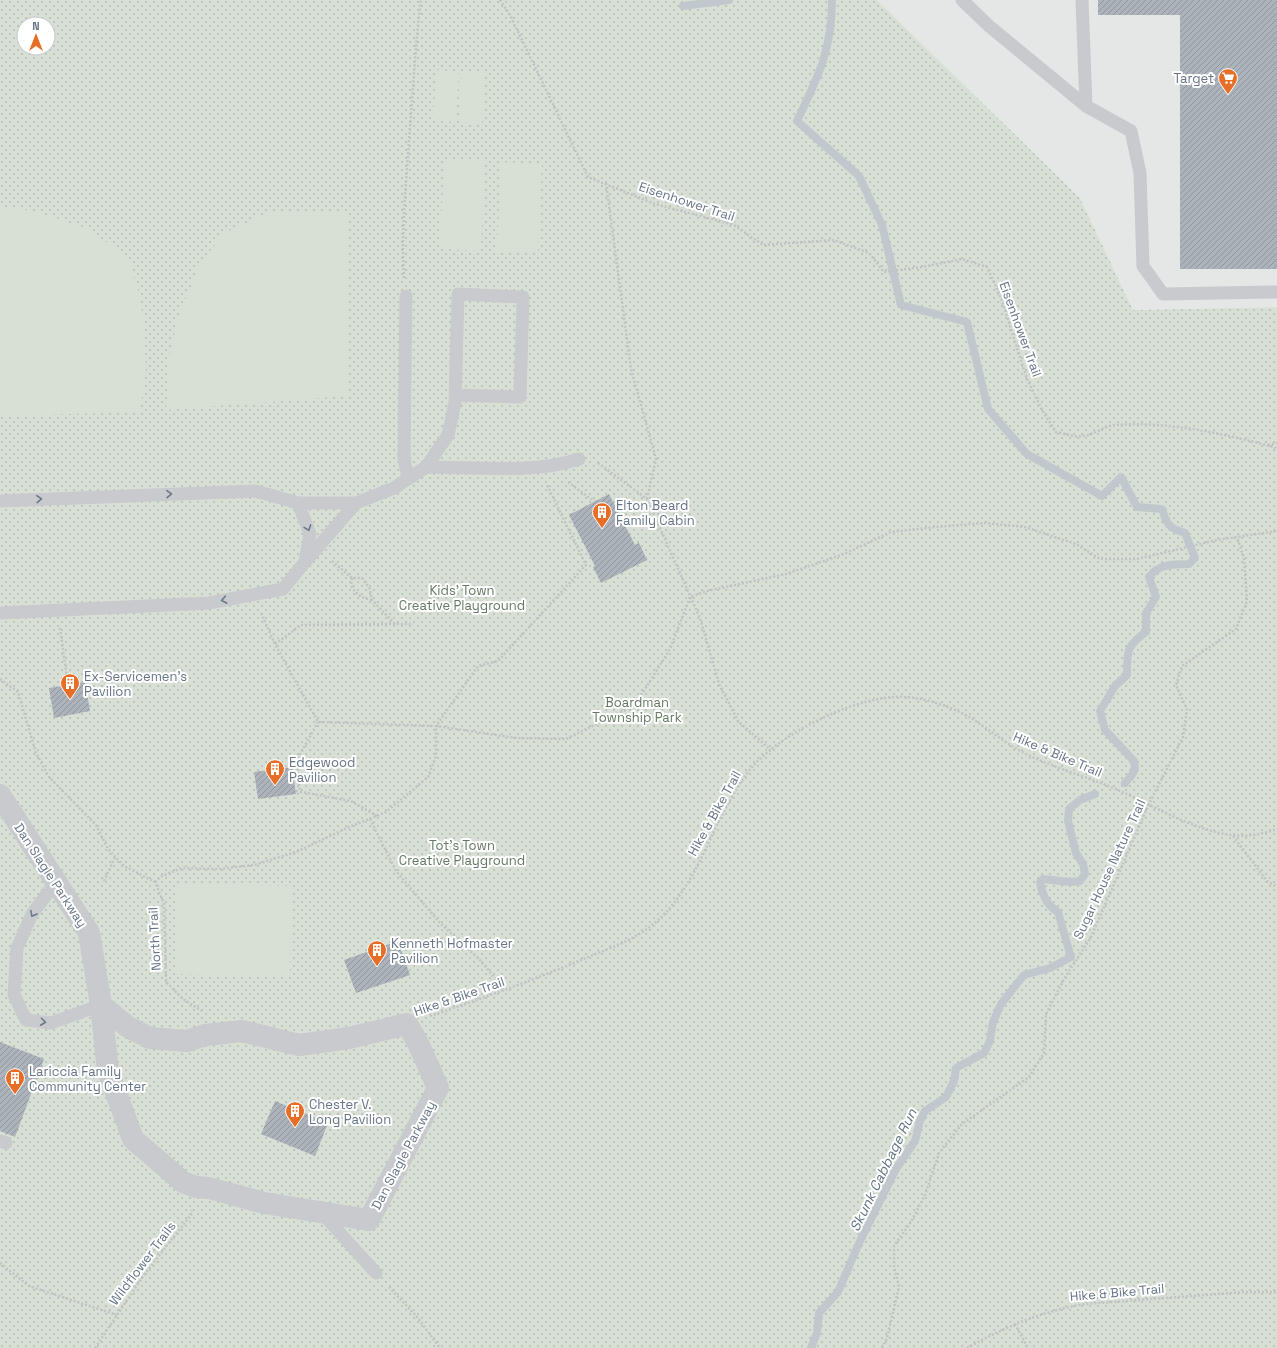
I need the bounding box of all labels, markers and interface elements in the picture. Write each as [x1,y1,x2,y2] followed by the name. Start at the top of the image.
[16,16,56,56] north arrow
[32,19,40,33] text: N
[1217,67,1239,95] supermarket icon: Target
[1174,70,1214,87] place label: Target
[637,178,737,225] street label: Eisenhower Trail
[995,279,1046,379] street label: Eisenhower Trail
[166,490,172,498] one-way arrow
[36,495,42,503] one-way arrow
[616,497,695,529] place label: Elton Beard Family Cabin
[591,501,613,529] building icon: Elton Beard Family Cabin
[303,524,311,531] one-way arrow
[399,582,525,614] park label: Kids’ Town Creative Playground
[221,595,227,604] one-way arrow
[84,668,187,700] place label: Ex-Servicemen’s Pavilion
[59,672,81,700] building icon: Ex-Servicemen’s Pavilion
[592,694,682,726] park label: Boardman Township Park
[1011,728,1105,781] street label: Hike & Bike Trail
[289,754,355,786] place label: Edgewood Pavilion
[264,758,286,786] building icon: Edgewood Pavilion
[684,768,745,859] street label: Hike & Bike Trail
[1070,796,1149,942] street label: Sugar House Nature Trail
[10,820,91,931] street label: Dan Slagle Parkway
[399,837,525,869] park label: Tot’s Town Creative Playground
[144,907,165,971] street label: North Trail
[30,910,38,917] one-way arrow
[391,935,513,967] place label: Kenneth Hofmaster Pavilion
[366,939,388,967] building icon: Kenneth Hofmaster Pavilion
[412,973,507,1020] street label: Hike & Bike Trail
[40,1017,46,1026] one-way arrow
[29,1063,146,1095] place label: Lariccia Family Community Center
[4,1067,26,1095] building icon: Lariccia Family Community Center
[309,1096,391,1128] place label: Chester V. Long Pavilion
[368,1098,439,1213] street label: Dan Slagle Parkway
[284,1100,306,1128] building icon: Chester V. Long Pavilion
[845,1105,921,1234] water label: Skunk Cabbage Run
[105,1218,180,1309] street label: Wildflower Trails
[1069,1280,1165,1305] street label: Hike & Bike Trail

